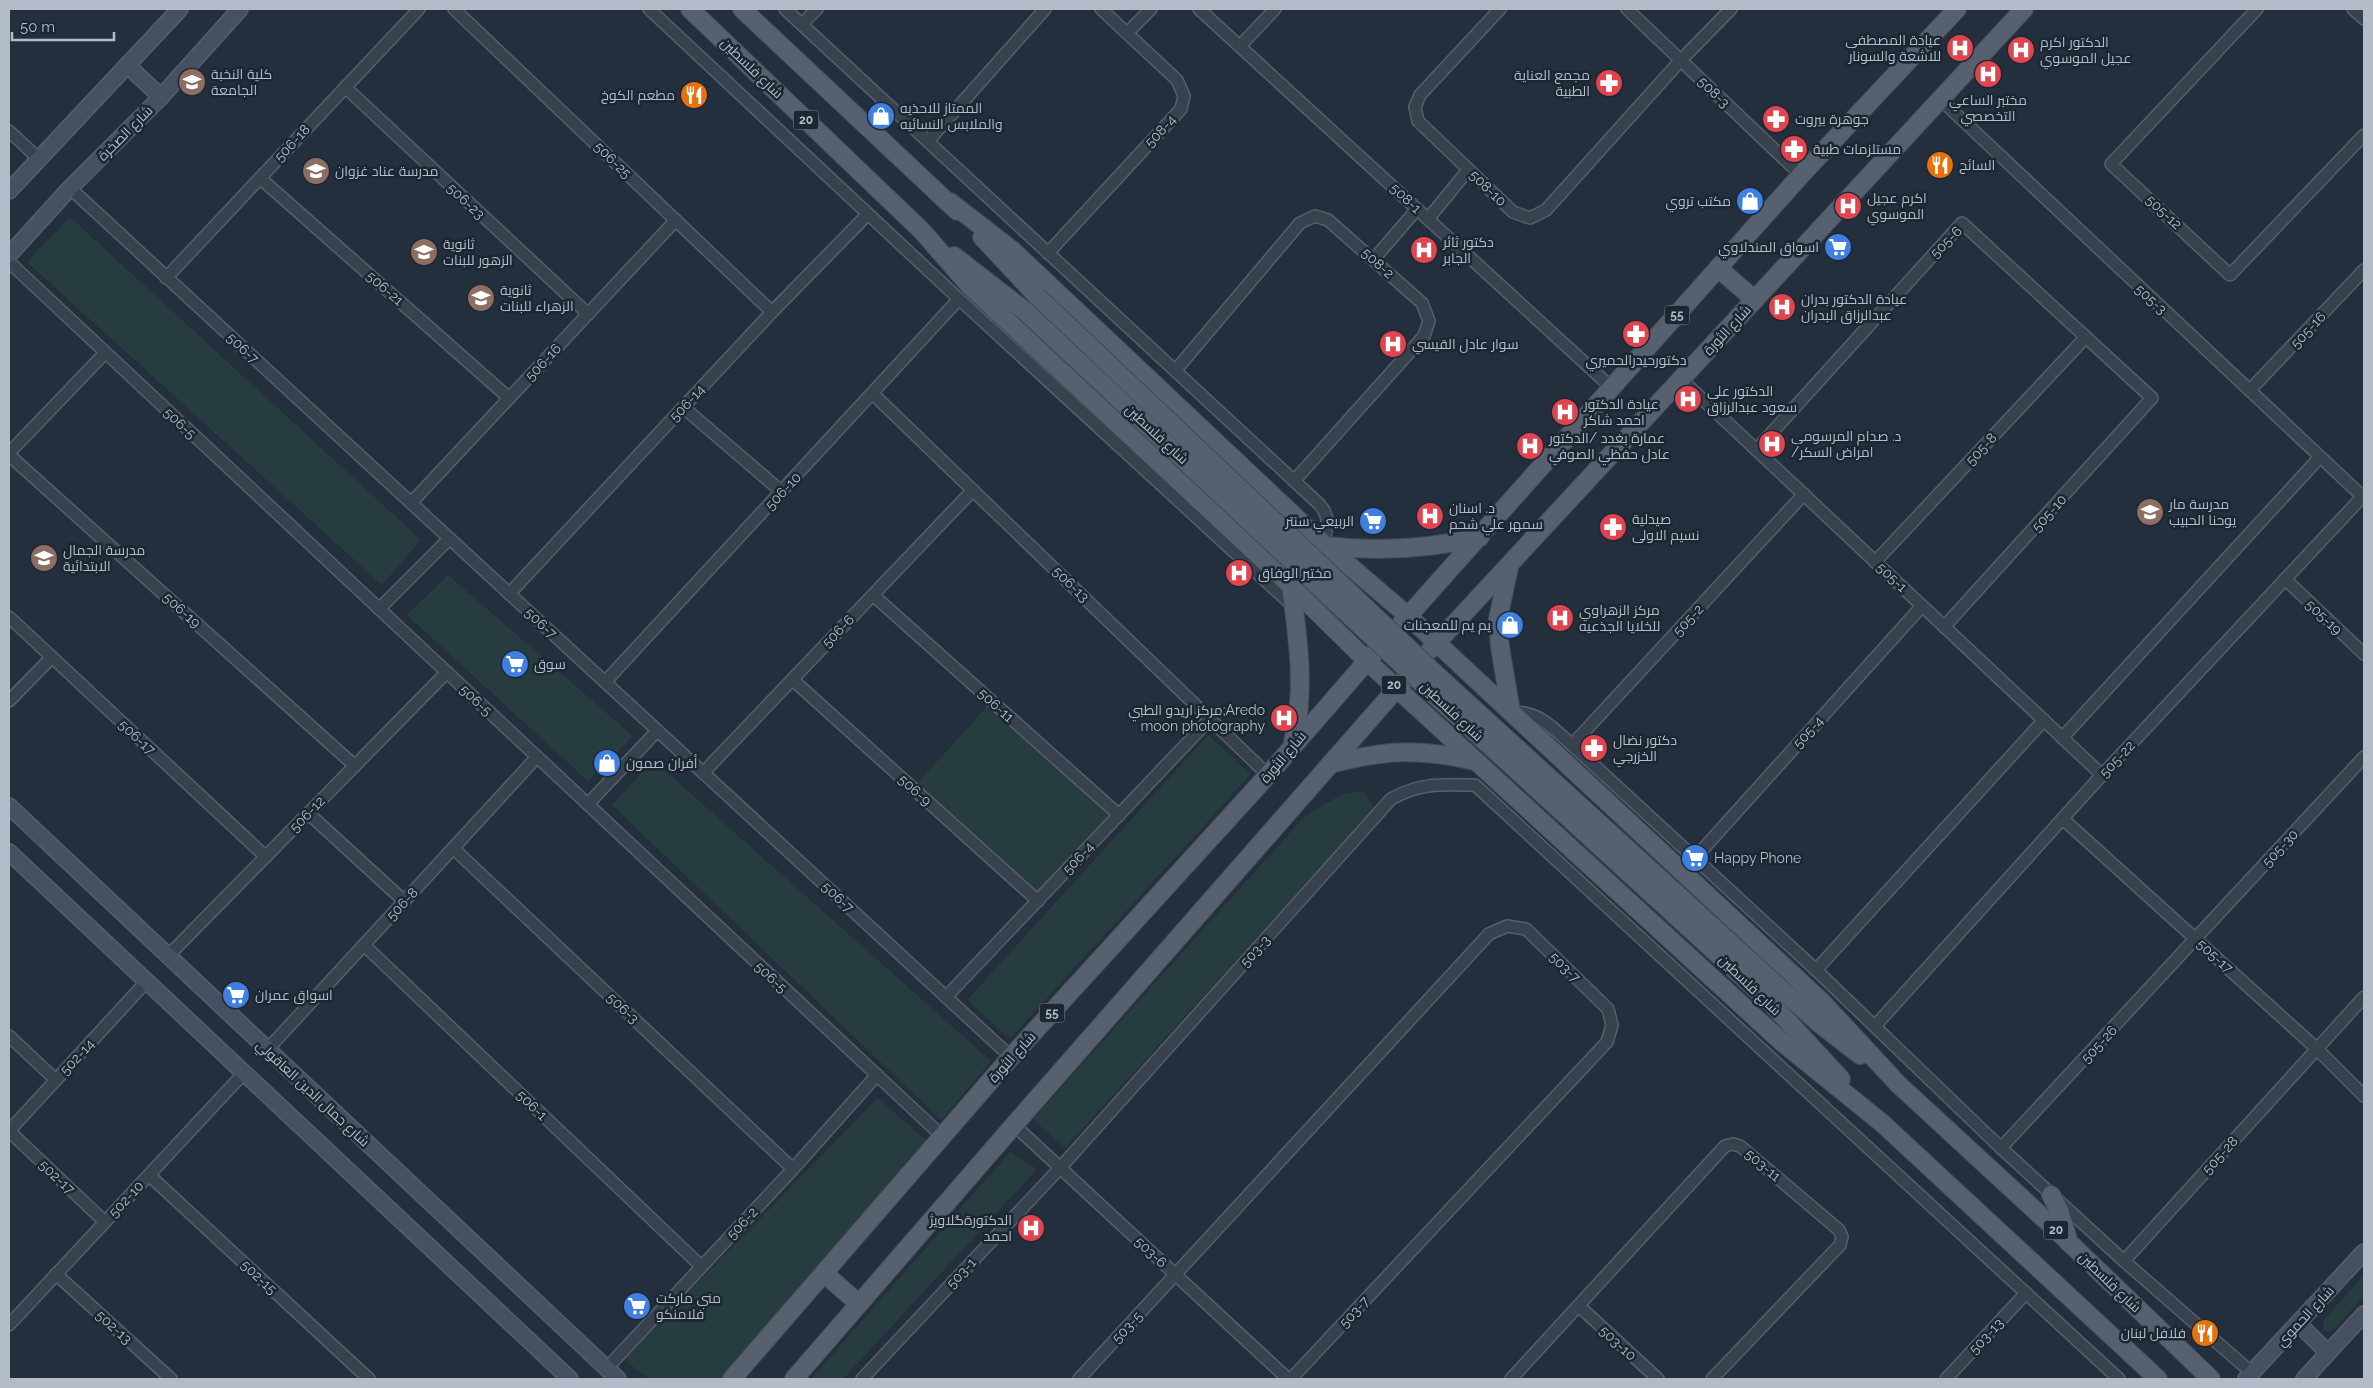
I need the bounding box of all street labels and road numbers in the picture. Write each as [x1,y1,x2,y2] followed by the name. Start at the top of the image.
[717,34,786,102] street label: شارع فلسطين
[1695,73,1733,111] street label: 508-3
[94,102,156,164] street label: شارع الصخرة
[794,110,818,130] road number: 20
[1141,111,1179,150] street label: 508-4
[271,121,313,165] street label: 506-18
[591,138,635,182] street label: 506-25
[1466,167,1510,209] street label: 508-10
[444,180,488,222] street label: 506-23
[1387,180,1425,216] street label: 508-1
[2143,192,2185,232] street label: 505-12
[1927,223,1965,261] street label: 505-6
[1359,244,1397,282] street label: 508-2
[363,268,407,308] street label: 506-21
[2132,281,2170,317] street label: 505-3
[1700,302,1755,359] street label: شارع الثورة
[1664,306,1690,324] road number: 55
[2287,308,2329,352] street label: 505-16
[224,329,263,367] street label: 506-7
[522,340,564,384] street label: 506-16
[666,381,708,425] street label: 506-14
[1122,401,1192,468] street label: شارع فلسطين
[161,404,200,442] street label: 506-5
[1962,430,2000,468] street label: 505-8
[762,469,804,513] street label: 506-10
[2028,491,2070,535] street label: 505-10
[1874,559,1910,595] street label: 505-1
[1050,563,1092,605] street label: 506-13
[160,589,204,631] street label: 506-19
[2303,596,2345,638] street label: 505-19
[1670,601,1706,639] street label: 505-2
[522,604,561,642] street label: 506-7
[819,611,857,651] street label: 506-6
[1382,676,1406,694] road number: 20
[1417,678,1487,745] street label: شارع فلسطين
[457,681,496,719] street label: 506-5
[975,685,1017,725] street label: 506-11
[1790,713,1827,751] street label: 505-4
[115,716,159,758] street label: 506-17
[1257,728,1310,787] street label: شارع الثورة
[2096,737,2138,781] street label: 505-22
[895,771,935,809] street label: 506-9
[286,793,328,835] street label: 506-12
[2259,826,2301,870] street label: 505-30
[1059,838,1097,877] street label: 506-4
[819,878,858,916] street label: 506-7
[383,884,421,924] street label: 506-8
[1237,932,1273,970] street label: 503-3
[2194,936,2237,977] street label: 505-17
[1546,949,1584,986] street label: 503-7
[1715,951,1784,1019] street label: شارع فلسطين
[752,958,791,996] street label: 506-5
[604,989,642,1027] street label: 506-3
[1040,1004,1064,1022] road number: 55
[2078,1022,2120,1066] street label: 505-26
[985,1028,1040,1086] street label: شارع الثورة
[57,1036,98,1078] street label: 502-14
[250,1036,373,1152] street label: شارع جمال الدين العاقولي
[513,1087,551,1123] street label: 506-1
[2199,1133,2241,1177] street label: 505-28
[1742,1146,1784,1184] street label: 503-11
[36,1157,78,1198] street label: 502-17
[105,1177,147,1221] street label: 502-10
[723,1204,761,1242] street label: 506-2
[2044,1220,2068,1240] road number: 20
[1132,1233,1170,1271] street label: 503-6
[2075,1248,2144,1316] street label: شارع فلسطين
[943,1255,979,1291] street label: 503-1
[238,1257,280,1298] street label: 502-15
[2273,1282,2340,1352] street label: شارع الحموي
[1336,1293,1373,1331] street label: 503-7
[93,1307,135,1347] street label: 502-13
[1108,1308,1146,1346] street label: 503-5
[1965,1315,2007,1357] street label: 503-13
[1596,1322,1640,1364] street label: 503-10

